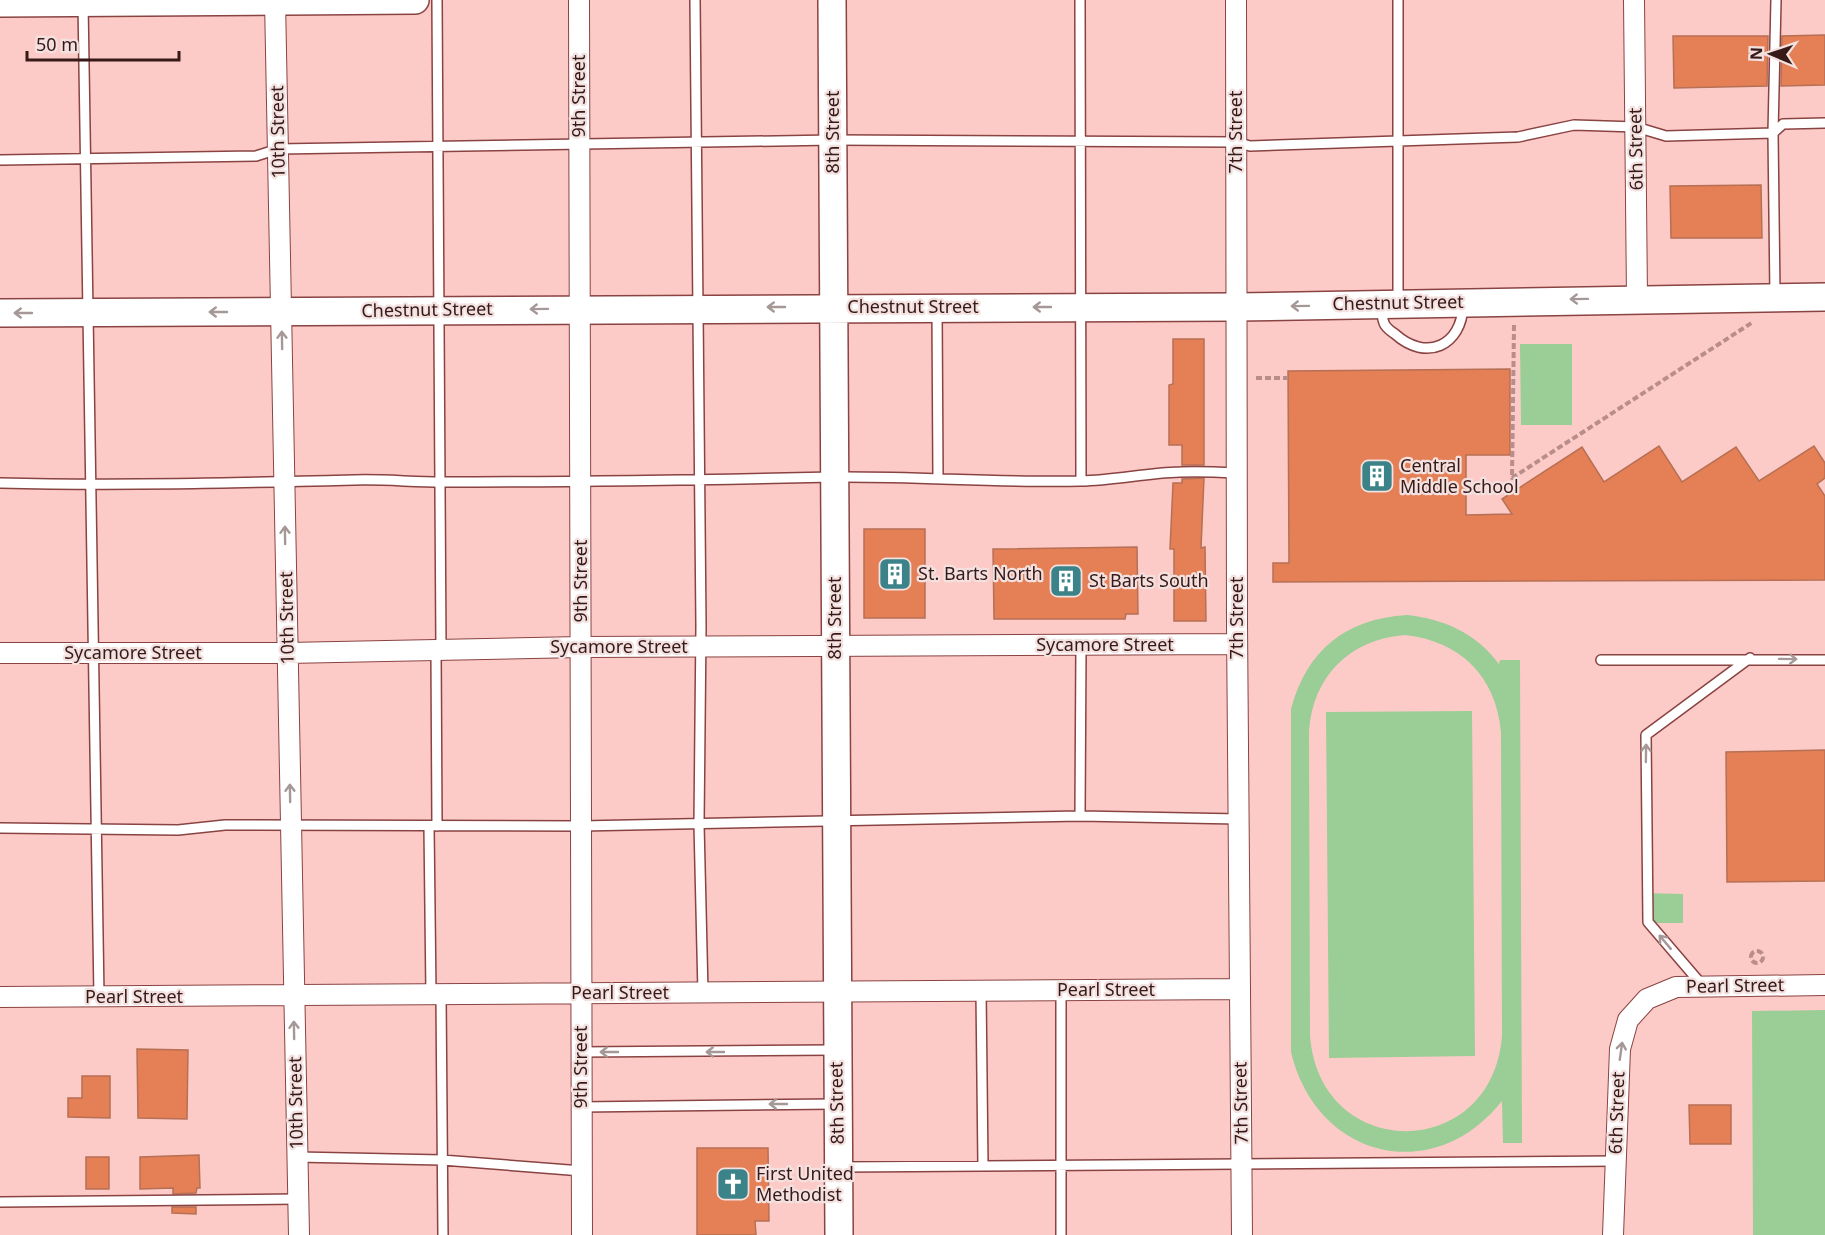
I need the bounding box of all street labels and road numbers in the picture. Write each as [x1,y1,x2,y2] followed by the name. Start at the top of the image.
[566,54,590,137] street label: 9th Street
[264,85,290,179] street label: 10th Street
[820,90,844,173] street label: 8th Street
[1223,90,1247,173] street label: 7th Street
[1622,107,1648,191] street label: 6th Street
[1332,289,1464,315] street label: Chestnut Street
[847,294,979,318] street label: Chestnut Street
[361,296,493,322] street label: Chestnut Street
[568,539,592,622] street label: 9th Street
[273,571,299,665] street label: 10th Street
[822,576,846,659] street label: 8th Street
[1224,576,1248,659] street label: 7th Street
[1036,632,1174,656] street label: Sycamore Street
[550,634,688,658] street label: Sycamore Street
[64,640,202,664] street label: Sycamore Street
[1686,972,1785,998] street label: Pearl Street
[1057,977,1156,1001] street label: Pearl Street
[571,980,670,1004] street label: Pearl Street
[85,984,184,1008] street label: Pearl Street
[568,1025,592,1108] street label: 9th Street
[282,1056,308,1150] street label: 10th Street
[823,1061,849,1145] street label: 8th Street
[1227,1061,1253,1145] street label: 7th Street
[1603,1071,1629,1155] street label: 6th Street

